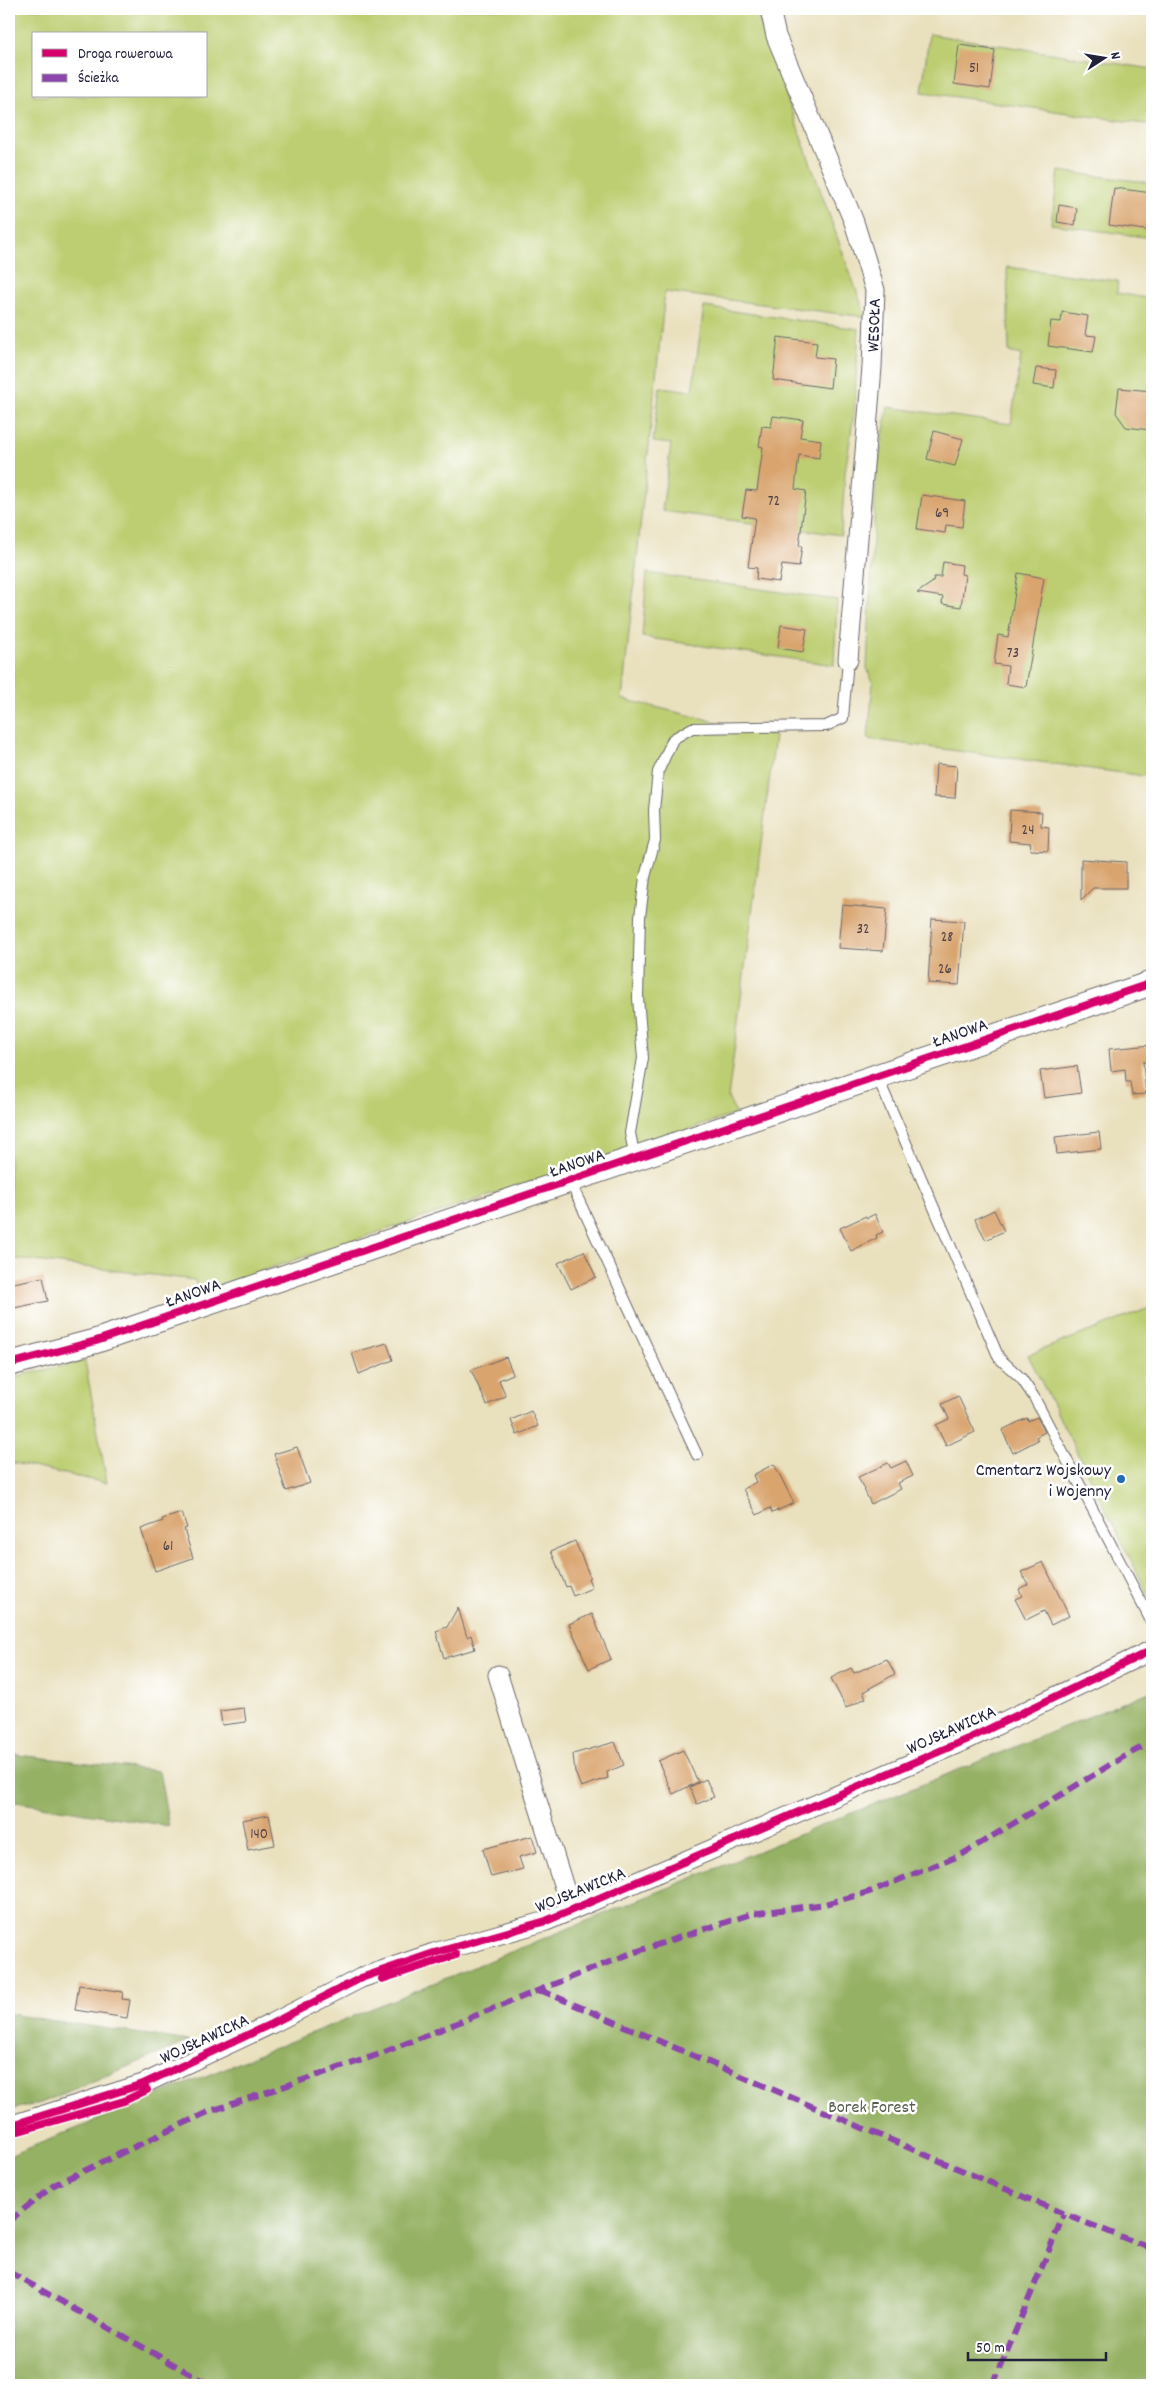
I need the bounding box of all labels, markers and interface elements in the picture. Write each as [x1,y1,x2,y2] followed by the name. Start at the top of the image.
[32,32,208,98] legend
[1078,32,1128,82] north arrow
[78,44,173,66] text: Droga rowerowa
[1104,50,1125,61] text: N
[969,58,979,80] house number: 51
[78,68,119,90] text: Ścieżka
[862,297,889,353] street label: WESOŁA
[768,491,780,513] house number: 72
[935,503,949,525] house number: 69
[1007,643,1019,665] house number: 73
[1022,820,1034,842] house number: 24
[856,919,870,941] house number: 32
[941,927,953,949] house number: 28
[938,959,952,981] house number: 26
[929,1013,992,1056] street label: ŁANOWA
[546,1143,609,1186] street label: ŁANOWA
[162,1273,225,1316] street label: ŁANOWA
[976,1459,1112,1505] place label: Cmentarz Wojskowy i Wojenny
[1115,1473,1127,1485] marker: Cmentarz Wojskowy i Wojenny
[163,1536,173,1558] house number: 61
[903,1700,1001,1762] street label: WOJSŁAWICKA
[250,1824,268,1846] house number: 140
[532,1862,630,1921] street label: WOJSŁAWICKA
[156,2009,254,2072] street label: WOJSŁAWICKA
[828,2096,916,2121] park label: Borek Forest
[968,2329,1106,2361] scale bar
[976,2338,1005,2360] text: 50 m

